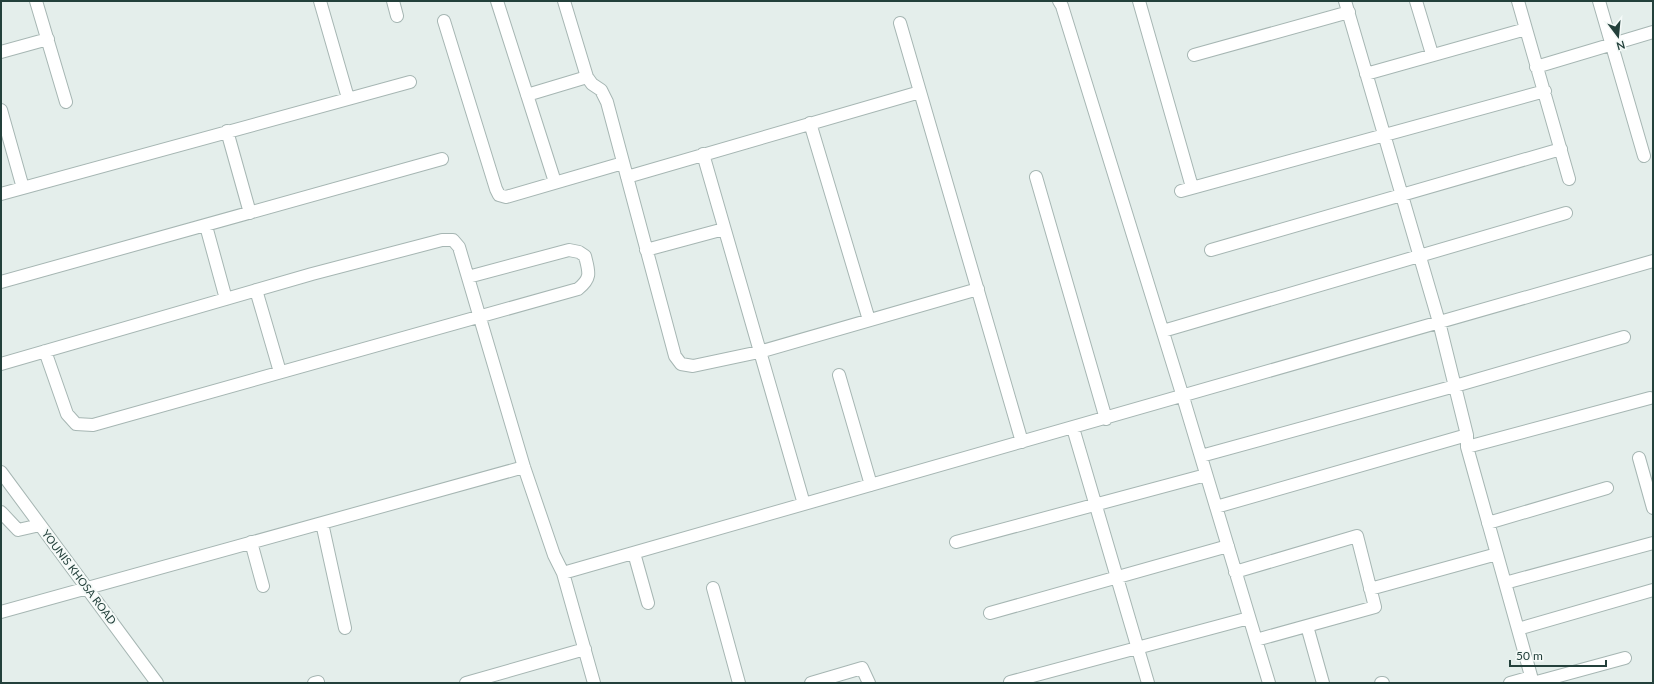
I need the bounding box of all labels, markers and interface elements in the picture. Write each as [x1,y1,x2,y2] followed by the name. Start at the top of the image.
[1598,16,1638,56] north arrow
[1615,39,1627,54] text: N
[40,527,119,627] street label: YOUNIS KHOSA ROAD
[1510,642,1606,668] scale bar
[1516,648,1543,663] text: 50 m

